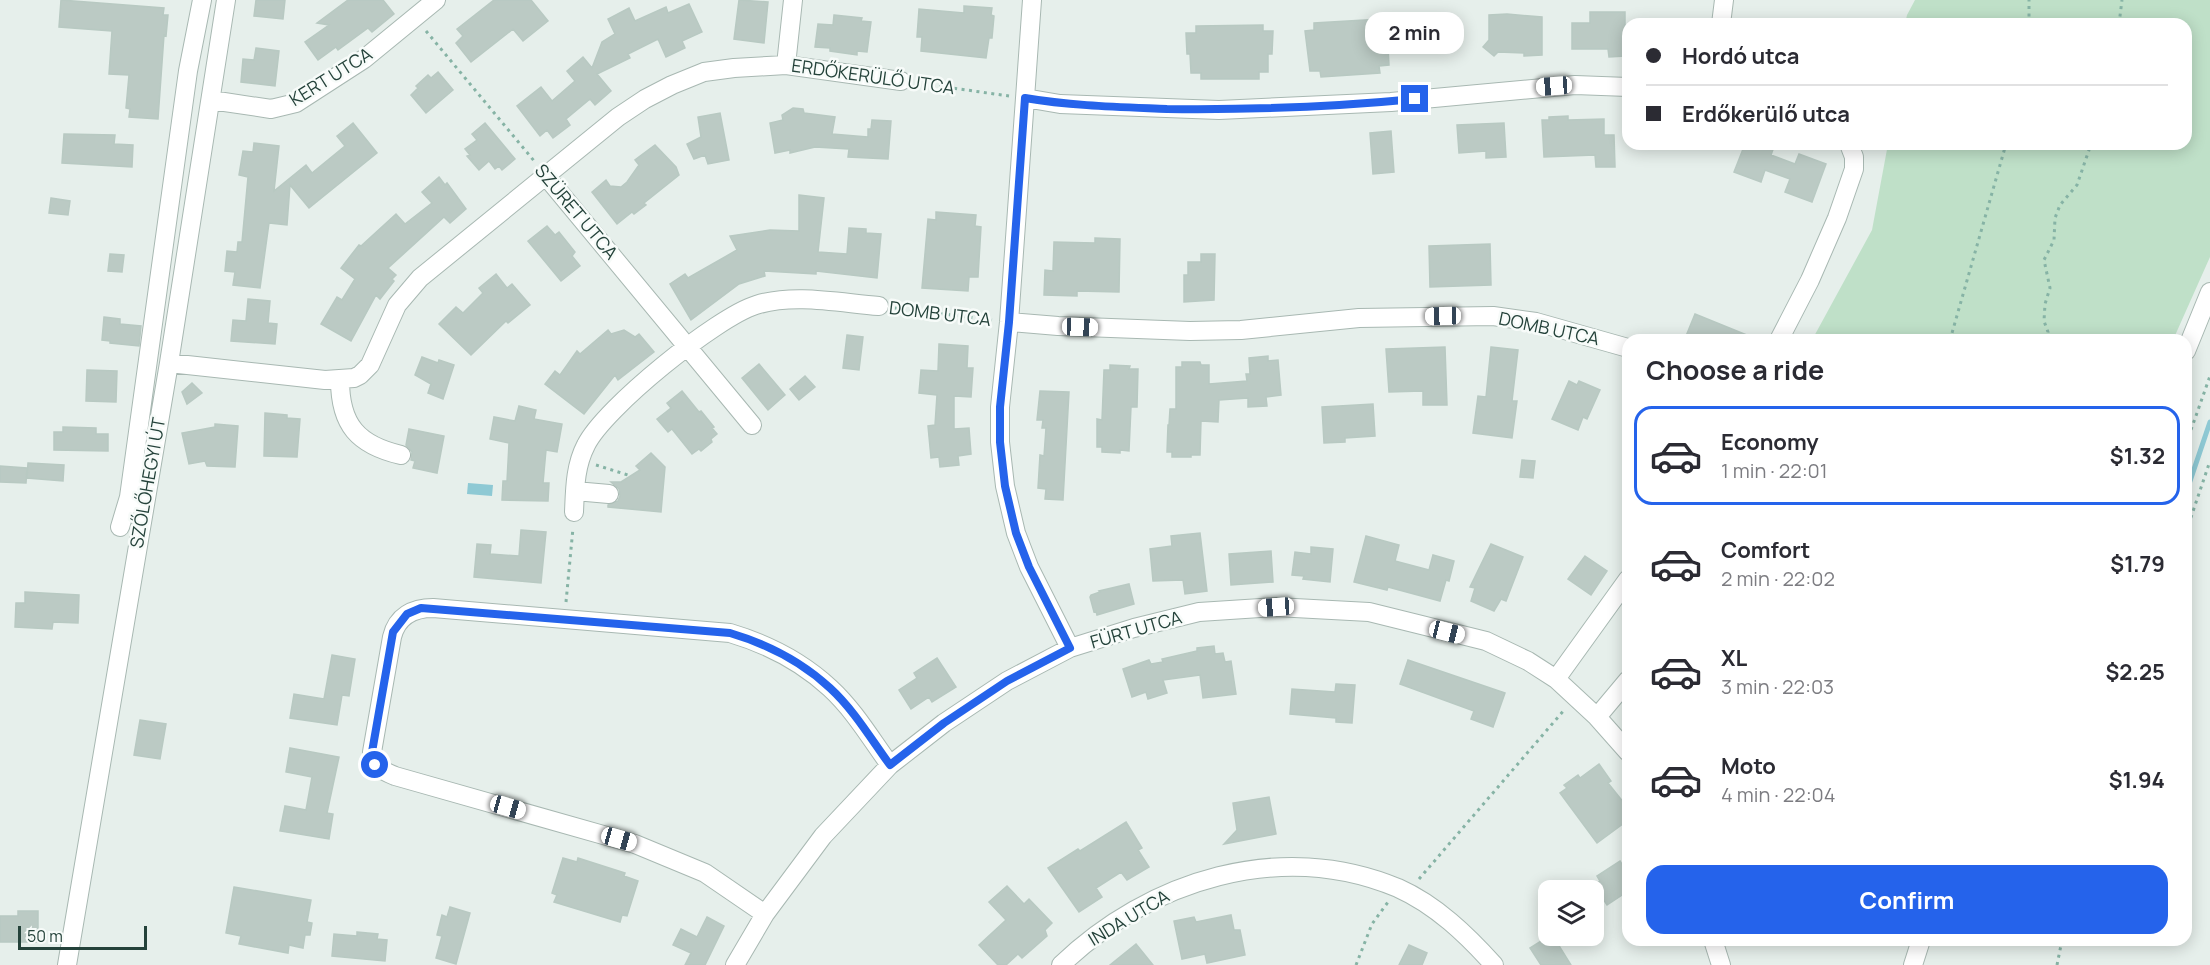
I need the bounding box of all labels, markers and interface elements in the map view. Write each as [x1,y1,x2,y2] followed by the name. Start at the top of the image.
[1366,12,1464,54] callout: 2 min
[1388,19,1441,46] text: 2 min
[285,41,377,111] street label: KERT UTCA
[1682,41,1799,71] text: Hordó utca
[790,53,957,99] street label: ERDŐKERÜLŐ UTCA
[1535,76,1573,96] car
[1401,85,1428,112] route end
[1682,99,1850,129] text: Erdőkerülő utca
[530,159,624,265] street label: SZÜRET UTCA
[888,295,993,331] street label: DOMB UTCA
[1497,306,1602,351] street label: DOMB UTCA
[1425,307,1461,325] car
[1062,317,1098,337] car
[1646,351,1824,388] text: Choose a ride
[124,415,170,550] street label: SZŐLŐHEGYI ÚT
[1721,427,1819,457] text: Economy
[1649,429,1703,483] icon: car
[2110,441,2165,471] text: $1.32
[1721,457,1828,484] text: 1 min · 22:01
[1721,535,1810,565] text: Comfort
[1649,537,1703,591] icon: car
[2110,549,2165,579] text: $1.79
[1721,565,1835,592] text: 2 min · 22:02
[1257,597,1295,617] car
[1087,604,1185,654] street label: FÜRT UTCA
[1427,619,1467,645] car
[1721,643,1747,673] text: XL
[1649,645,1703,699] icon: car
[2105,657,2165,687] text: $2.25
[1721,673,1834,700] text: 3 min · 22:03
[361,751,388,778] route start
[1721,751,1776,781] text: Moto
[1649,753,1703,807] icon: car
[2109,765,2165,795] text: $1.94
[1721,781,1836,808] text: 4 min · 22:04
[488,793,528,821] car
[599,825,639,853] car
[1646,865,2168,934] button: Confirm
[1538,880,1604,946] map controls
[1538,880,1604,946] button: layers
[1083,883,1174,951] street label: INDA UTCA
[18,923,147,950] scale bar
[27,925,63,947] text: 50 m

